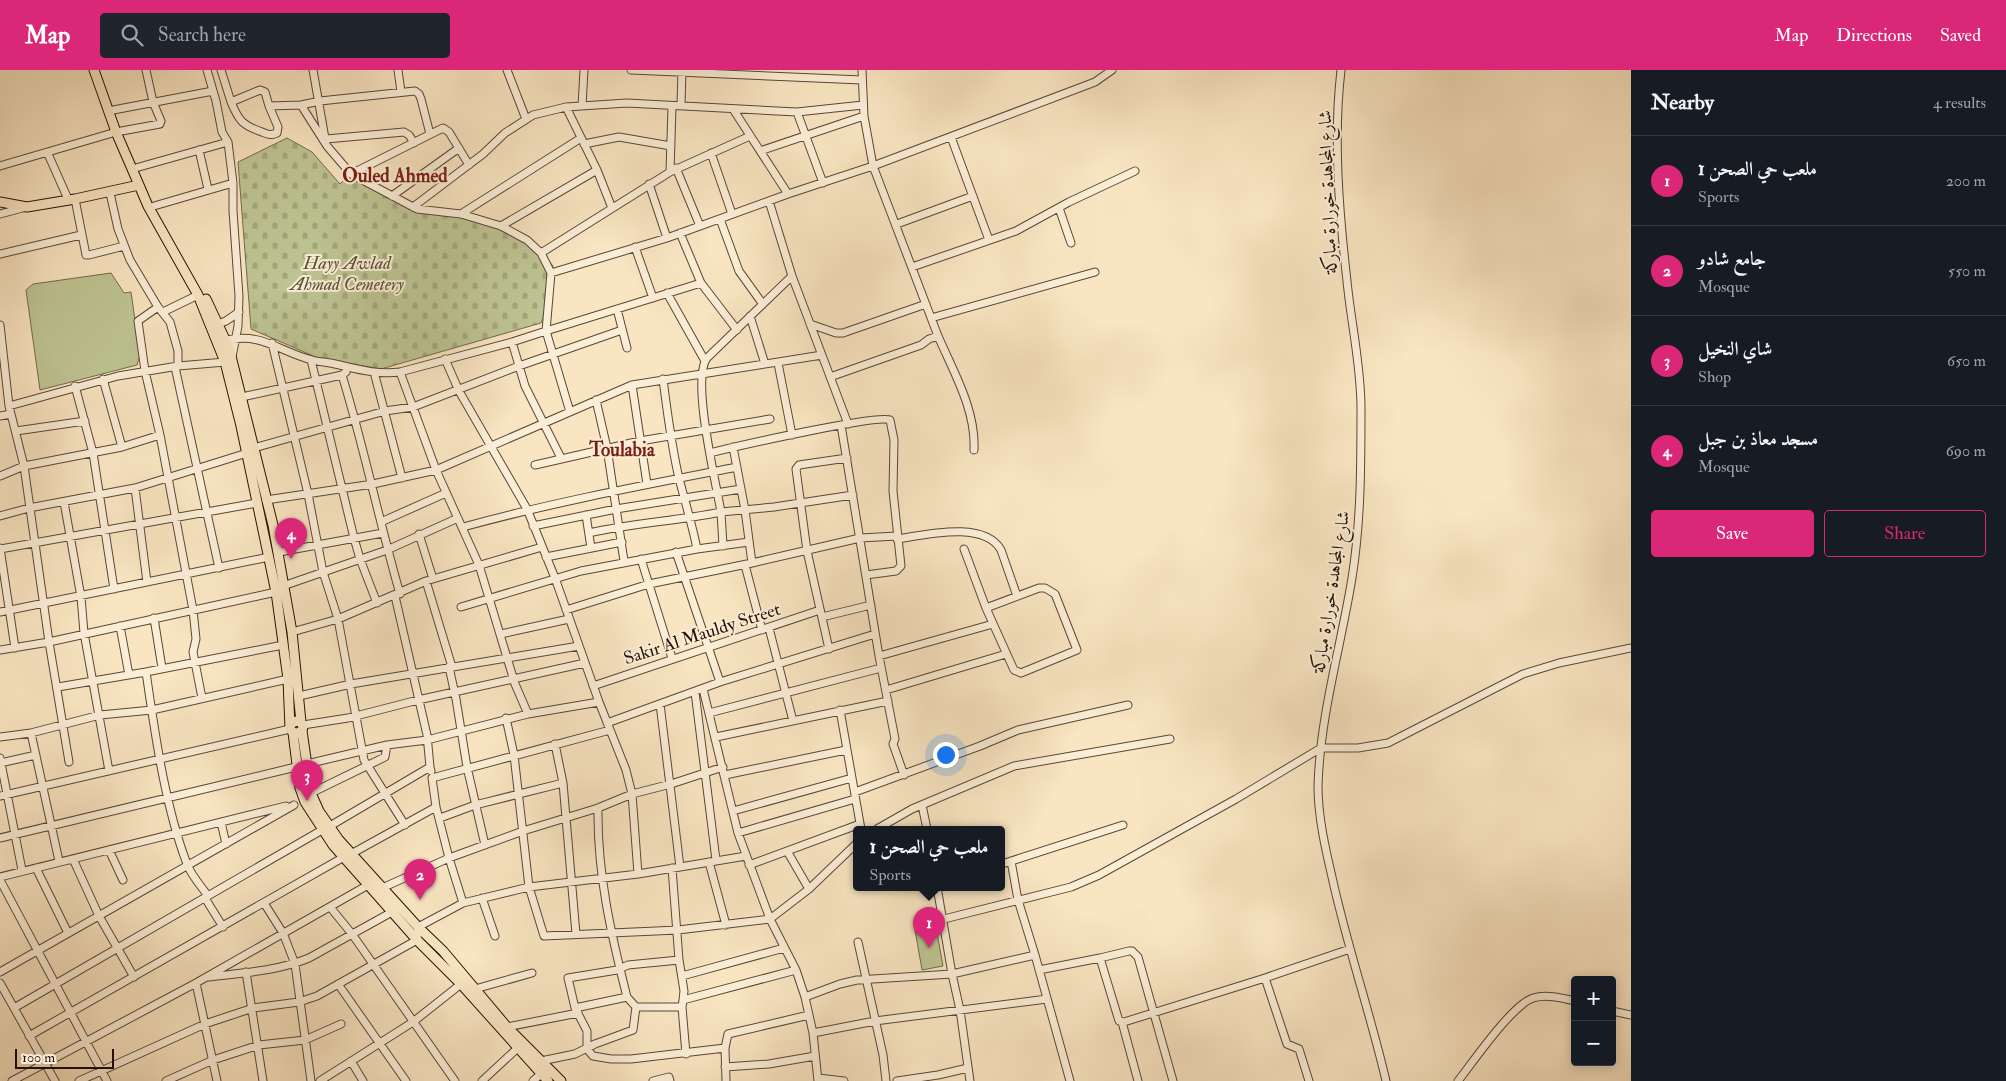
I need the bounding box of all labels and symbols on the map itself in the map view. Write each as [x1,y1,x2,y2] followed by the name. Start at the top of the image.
[1314,110,1345,275] street label: شارع المجاهدة خورارة مباركة
[342,164,448,188] district label: Ouled Ahmed
[288,252,405,296] park label: Hayy Awlad Ahmad Cemetery
[588,438,656,462] district label: Toulabia
[1307,509,1358,676] street label: شارع المجاهدة خورارة مباركة
[275,518,307,559] pin: 4
[621,598,784,670] street label: Sakir Al Mauldy Street
[933,742,959,768] your location
[291,760,323,801] pin: 3
[404,859,436,900] pin: 2
[913,907,945,948] pin: 1
[15,1046,114,1069] scale bar

